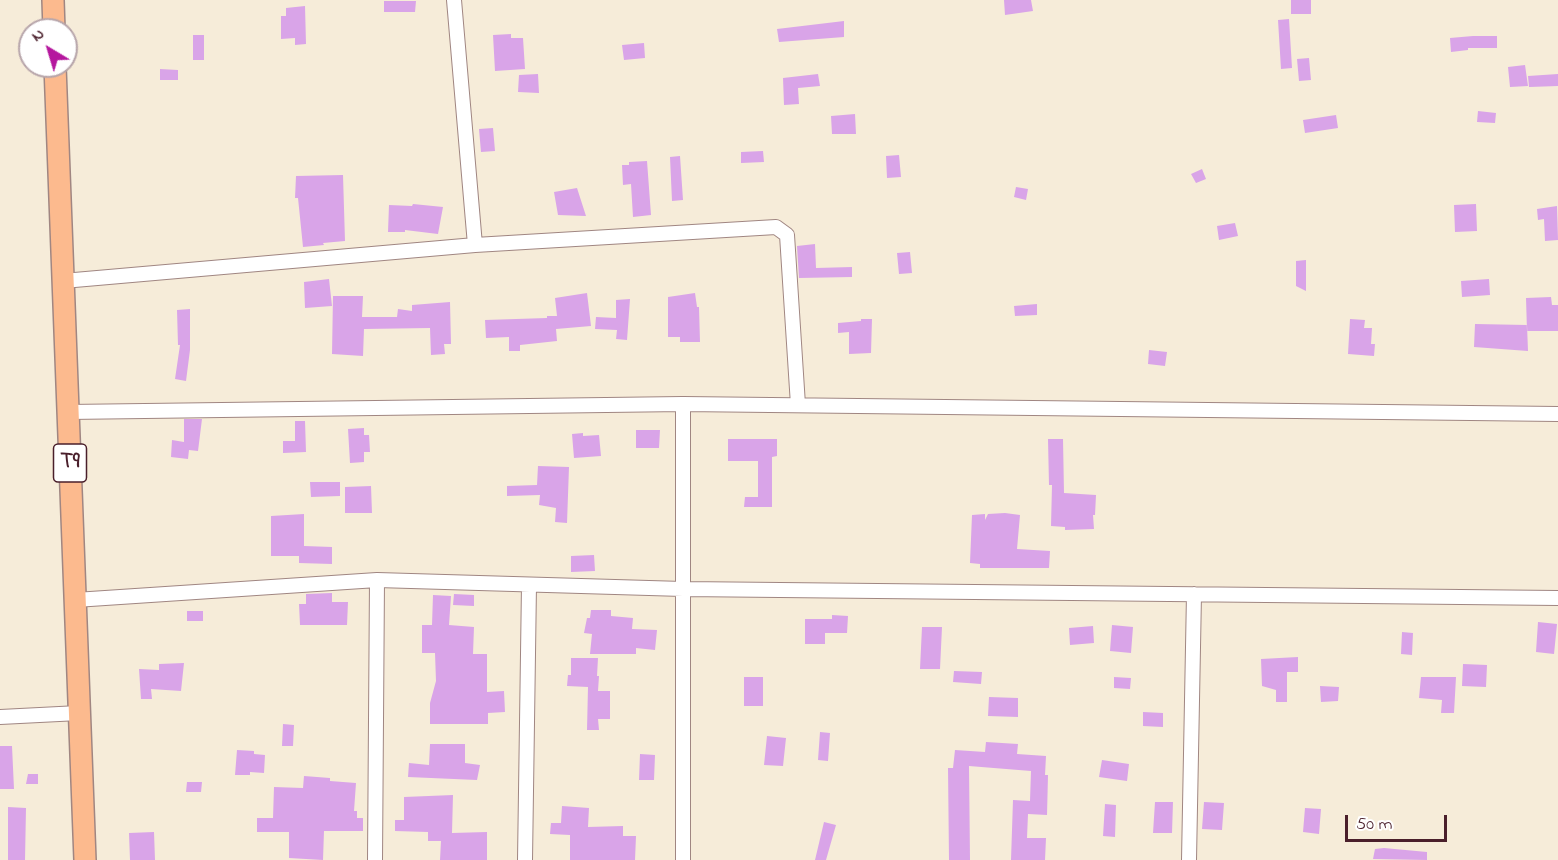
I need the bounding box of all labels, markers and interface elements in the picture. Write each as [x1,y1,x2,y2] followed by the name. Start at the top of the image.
[18,18,78,78] north arrow
[27,23,50,48] text: N
[54,444,86,482] road number: T9
[1348,803,1450,841] scale bar
[1356,812,1393,838] text: 50 m

